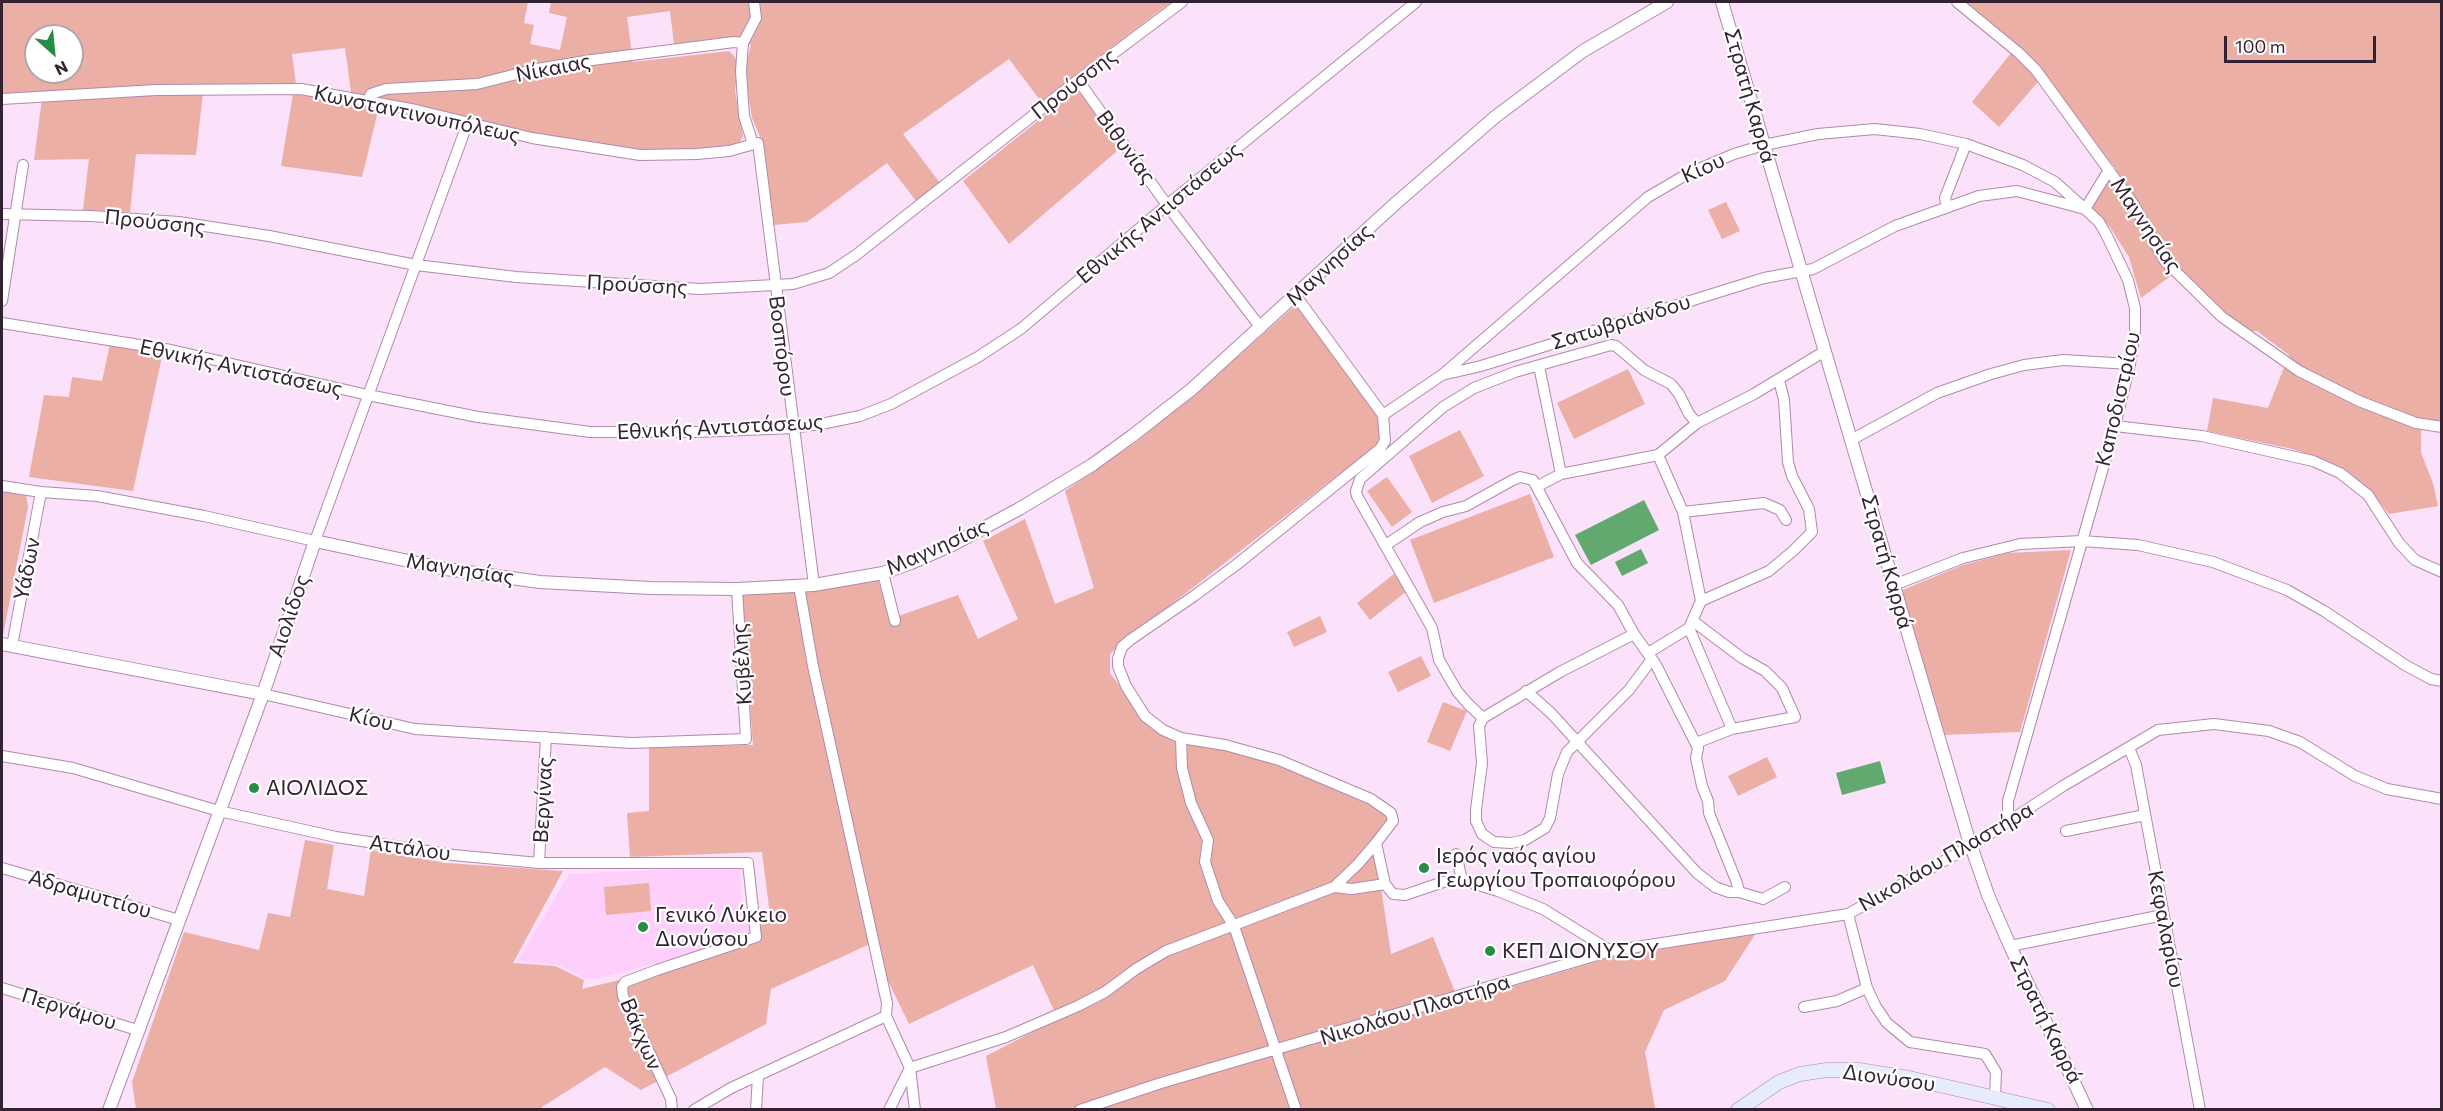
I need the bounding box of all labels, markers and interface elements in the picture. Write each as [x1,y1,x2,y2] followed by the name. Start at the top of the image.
[24,24,84,84] north arrow
[2227,24,2378,62] scale bar
[1719,26,1781,166] street label: Στρατή Καρρά
[2235,35,2285,57] text: 100 m
[1026,43,1122,125] street label: Προύσσης
[513,48,593,88] street label: Νίκαιας
[52,58,71,80] text: N
[312,80,522,148] street label: Κωνσταντινουπόλεως
[1091,106,1161,188] street label: Βιθυνίας
[1072,137,1246,289] street label: Εθνικής Αντιστάσεως
[1678,147,1728,189] street label: Κίου
[2105,173,2187,277] street label: Μαγνησίας
[103,204,207,240] street label: Προύσσης
[1281,219,1377,311] street label: Μαγνησίας
[586,270,688,300] street label: Προύσσης
[1549,289,1693,355] street label: Σατωβριάνδου
[763,294,801,398] street label: Βοσπόρου
[2090,329,2146,469] street label: Καποδιστρίου
[137,334,345,402] street label: Εθνικής Αντιστάσεως
[616,409,824,445] street label: Εθνικής Αντιστάσεως
[1856,492,1918,632] street label: Στρατή Καρρά
[882,513,992,581] street label: Μαγνησίας
[9,535,45,603] street label: Υάδων
[404,548,516,590] street label: Μαγνησίας
[263,571,315,661] street label: Αιολίδος
[727,622,757,706] street label: Κυβέλης
[346,702,396,736] street label: Κίου
[528,756,558,844] street label: Βεργίνας
[266,775,368,801] place label: ΑΙΟΛΙΔΟΣ
[247,781,261,795] marker: ΑΙΟΛΙΔΟΣ
[1854,797,2038,917] street label: Νικολάου Πλαστήρα
[368,830,452,866] street label: Αττάλου
[1436,843,1676,893] place label: Ιερός ναός αγίου Γεωργίου Τροπαιοφόρου
[1417,861,1431,875] marker: Ιερός ναός αγίου Γεωργίου Τροπαιοφόρου
[26,864,154,924] street label: Αδραμυττίου
[2142,868,2190,990] street label: Κεφαλαρίου
[655,902,787,952] place label: Γενικό Λύκειο Διονύσου
[636,920,650,934] marker: Γενικό Λύκειο Διονύσου
[1502,938,1659,964] place label: ΚΕΠ ΔΙΟΝΥΣΟΥ
[1483,944,1497,958] marker: ΚΕΠ ΔΙΟΝΥΣΟΥ
[2004,952,2088,1088] street label: Στρατή Καρρά
[1317,969,1513,1051] street label: Νικολάου Πλαστήρα
[19,983,119,1035] street label: Περγάμου
[615,994,667,1074] street label: Βάκχων
[1841,1059,1937,1097] street label: Διονύσου

